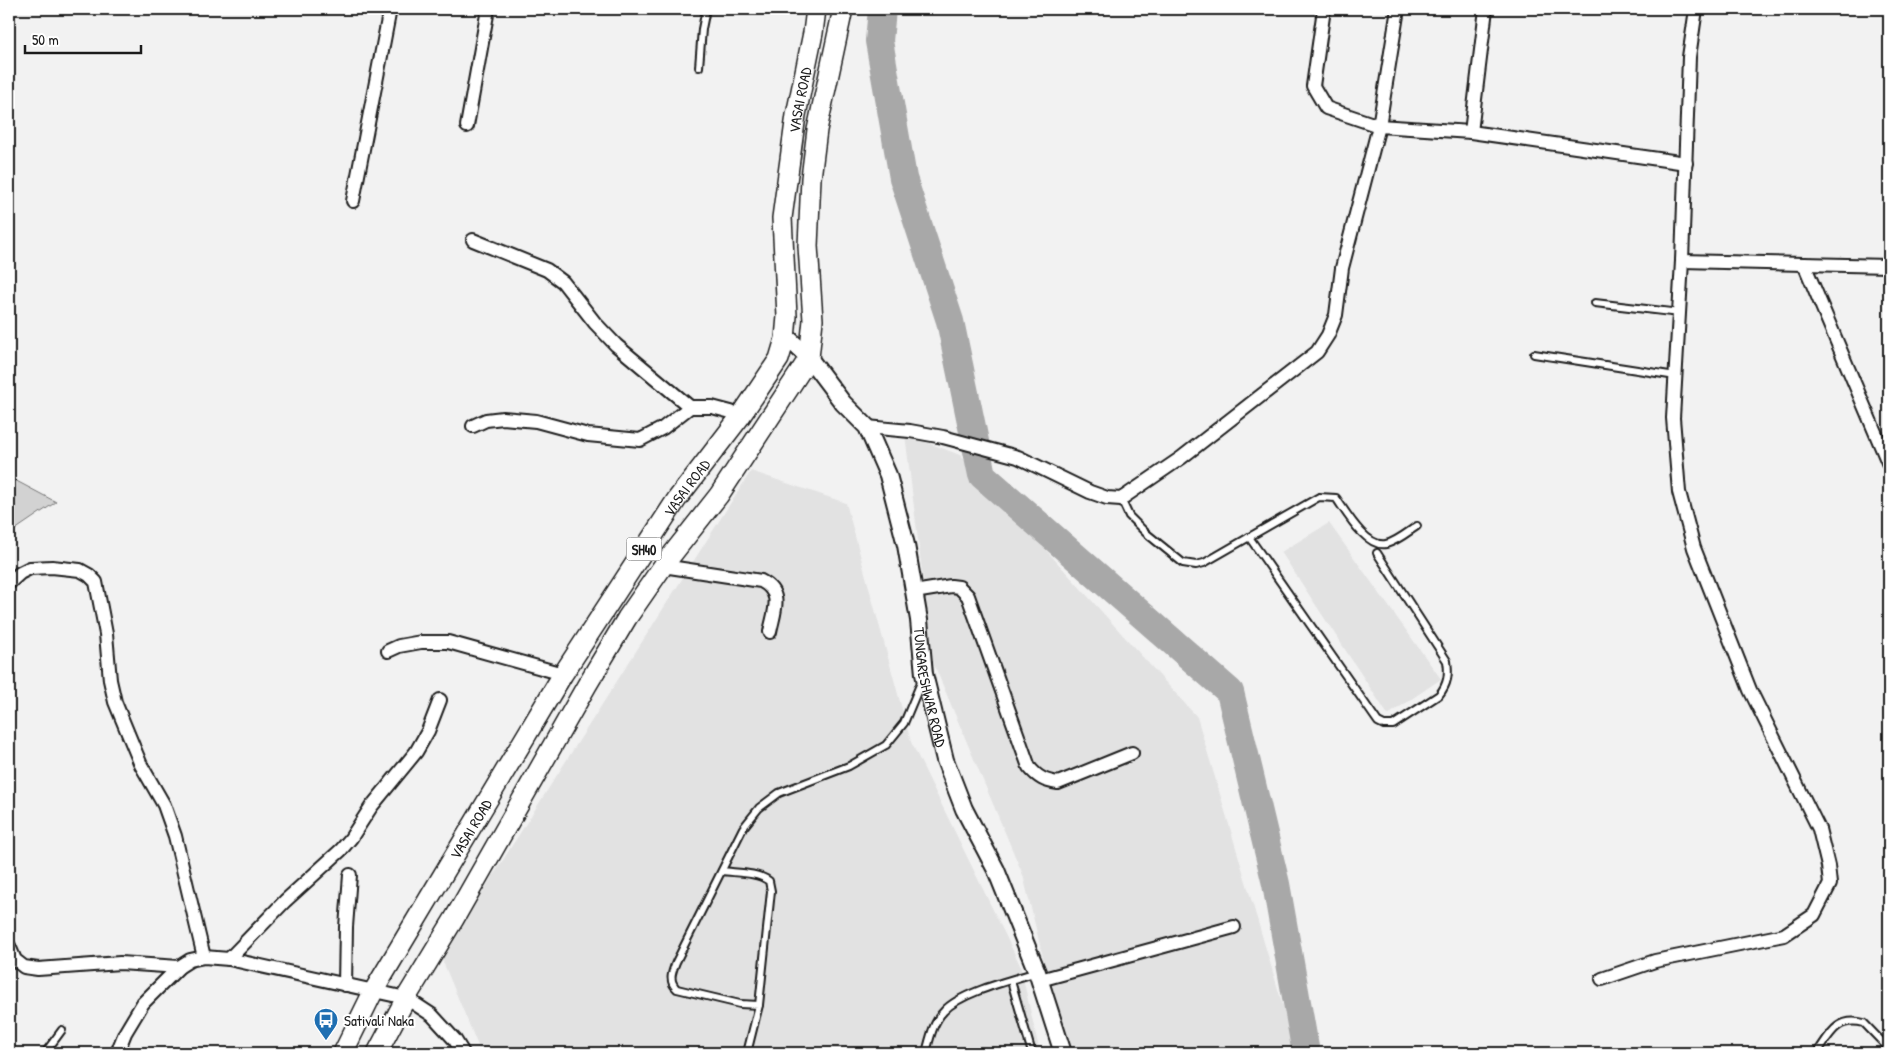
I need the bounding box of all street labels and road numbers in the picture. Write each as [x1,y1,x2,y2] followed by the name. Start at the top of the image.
[783,64,816,134] street label: VASAI ROAD
[658,454,715,520] street label: VASAI ROAD
[626,538,662,560] road number: SH40
[909,626,952,750] street label: TUNGARESHWAR ROAD
[444,794,497,863] street label: VASAI ROAD

